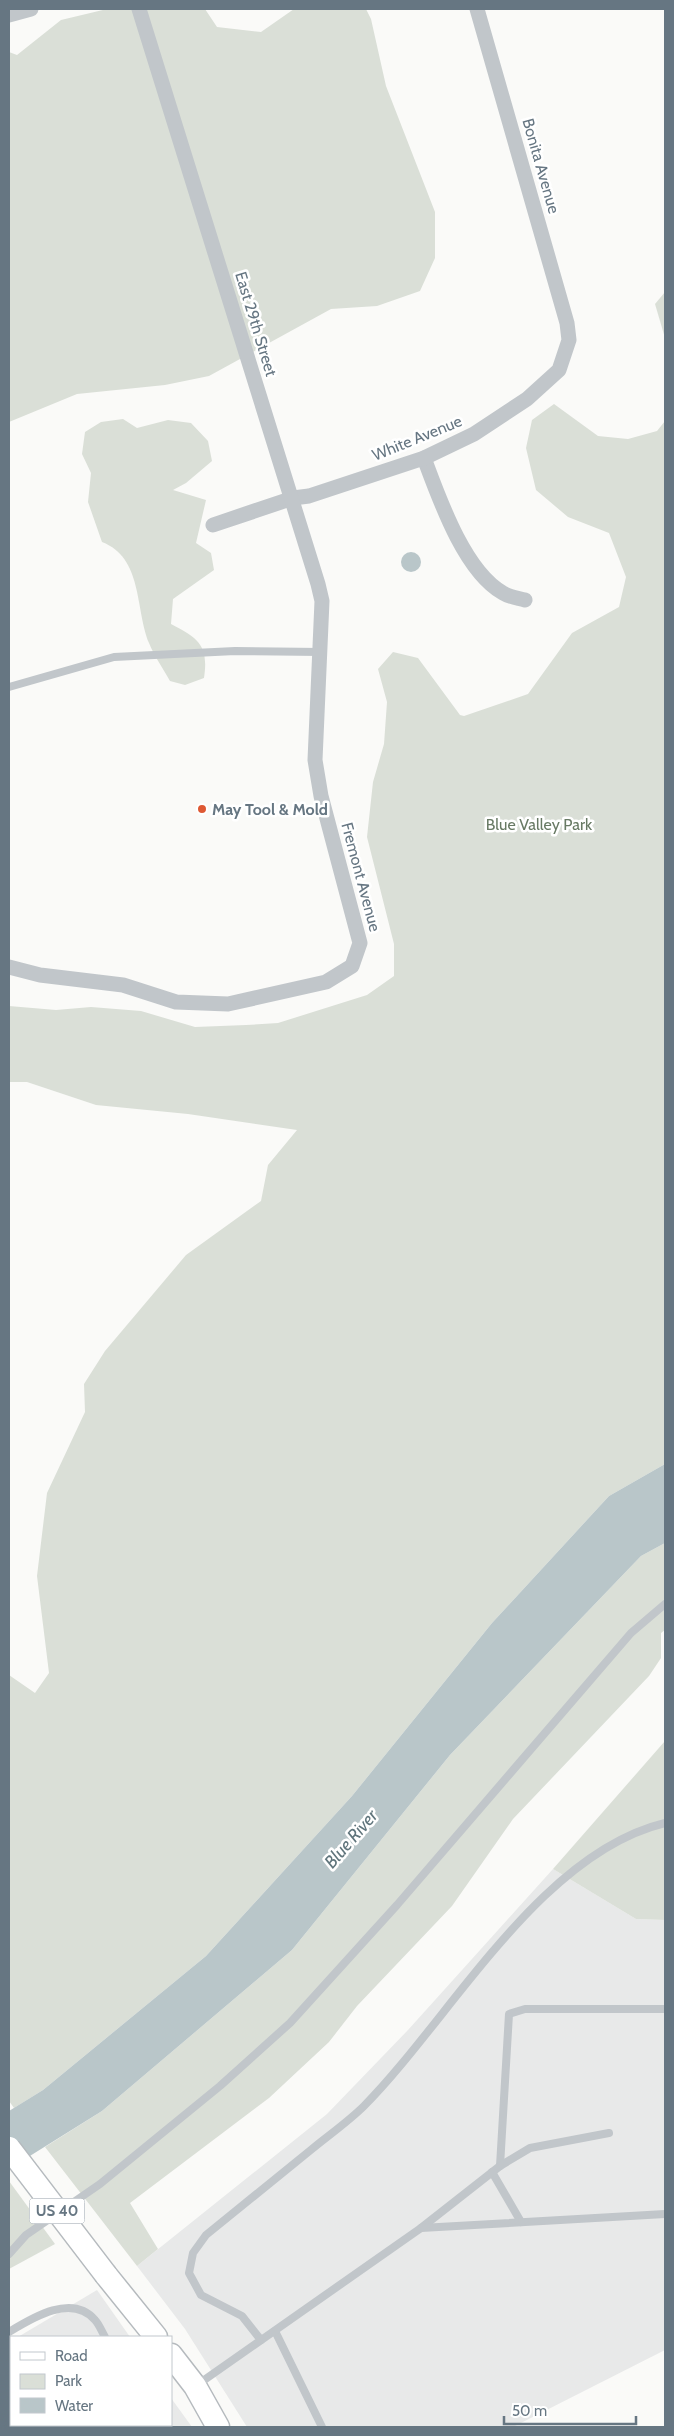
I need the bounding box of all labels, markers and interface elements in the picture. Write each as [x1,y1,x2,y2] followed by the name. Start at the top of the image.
[518,116,564,216] street label: Bonita Avenue
[231,269,281,379] street label: East 29th Street
[369,411,465,465] street label: White Avenue
[212,800,328,819] place label: May Tool & Mold
[196,803,208,815] marker: May Tool & Mold
[486,815,593,834] park label: Blue Valley Park
[337,820,385,934] street label: Fremont Avenue
[320,1804,383,1873] water label: Blue River
[30,2198,84,2224] road number: US 40
[10,2336,172,2426] legend
[55,2347,88,2365] text: Road
[55,2372,82,2390] text: Park
[504,2394,636,2426] scale bar
[55,2397,93,2415] text: Water
[512,2402,547,2420] text: 50 m

